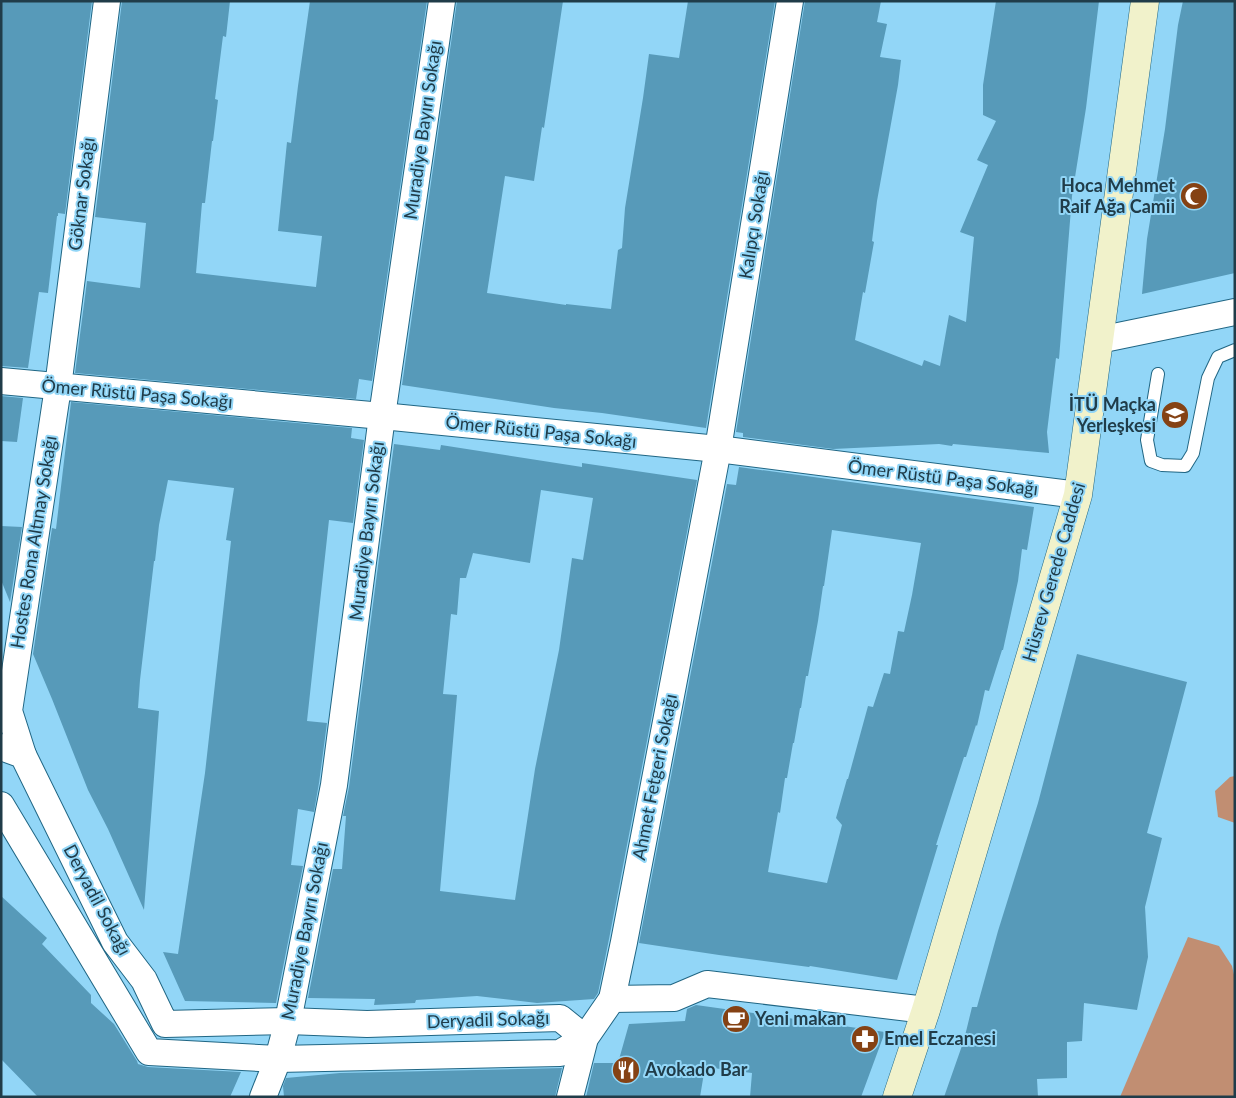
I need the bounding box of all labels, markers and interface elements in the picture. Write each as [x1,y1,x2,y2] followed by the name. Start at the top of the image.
[399,39,445,221] street label: Muradiye Bayırı Sokağı
[63,136,99,252] street label: Göknar Sokağı
[734,169,772,280] street label: Kalıpçı Sokağı
[1059,174,1175,217] place label: Hoca Mehmet Raif Ağa Camii
[1179,181,1209,211] mosque icon: Hoca Mehmet Raif Ağa Camii
[41,374,234,412] street label: Ömer Rüstü Paşa Sokağı
[1069,393,1156,436] place label: İTÜ Maçka Yerleşkesi
[1160,400,1190,430] school or university icon: İTÜ Maçka Yerleşkesi
[445,410,638,452] street label: Ömer Rüstü Paşa Sokağı
[5,434,61,650] street label: Hostes Rona Altınay Sokağı
[344,440,388,622] street label: Muradiye Bayırı Sokağı
[847,454,1040,500] street label: Ömer Rüstü Paşa Sokağı
[1017,480,1089,664] street label: Hüsrev Gerede Caddesi
[627,692,681,862] street label: Ahmet Fetgeri Sokağı
[59,840,136,959] street label: Deryadil Sokağı
[276,840,332,1021] street label: Muradiye Bayırı Sokağı
[721,1004,751,1034] cafe icon: Yeni makan
[426,1006,550,1032] street label: Deryadil Sokağı
[754,1007,846,1029] place label: Yeni makan
[850,1024,880,1054] pharmacy icon: Emel Eczanesi
[884,1027,996,1049] place label: Emel Eczanesi
[611,1055,641,1085] restaurant icon: Avokado Bar
[644,1058,748,1080] place label: Avokado Bar

